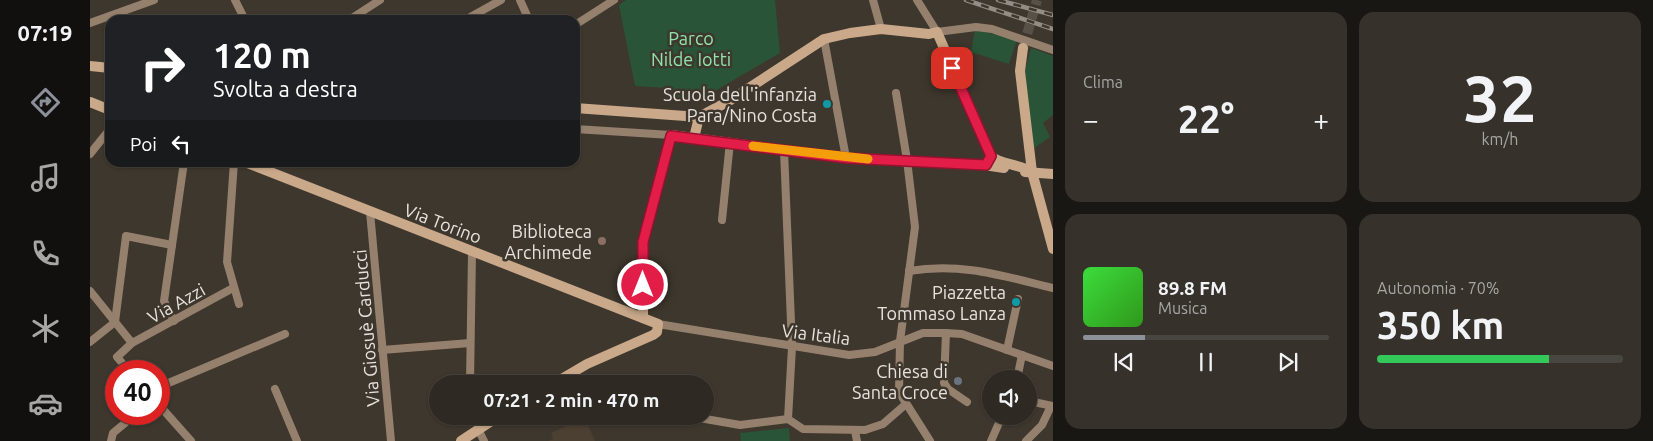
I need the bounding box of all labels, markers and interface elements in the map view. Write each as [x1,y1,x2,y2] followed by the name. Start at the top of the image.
[17,20,73,45] text: 07:19
[651,28,731,69] park label: Parco Nilde Iotti
[130,35,195,100] icon: right
[213,35,311,75] text: 120 m
[931,47,973,89] pin
[938,54,966,82] icon: arrive
[1463,61,1537,134] text: 32
[1083,73,1123,91] text: Clima
[213,76,358,101] text: Svolta a destra
[663,84,817,125] place label: Scuola dell'infanzia Para/Nino Costa
[28,85,63,120] icon: directions
[821,98,833,110] marker: Scuola dell'infanzia Para/Nino Costa
[1178,98,1234,140] text: 22°
[1083,104,1099,135] text: −
[1313,104,1329,135] text: +
[167,130,195,158] icon: left
[1482,130,1518,148] text: km/h
[130,133,157,155] text: Poi
[28,160,63,195] icon: music
[401,199,485,247] street label: Via Torino
[505,221,592,262] place label: Biblioteca Archimede
[596,235,608,247] marker: Biblioteca Archimede
[28,236,63,271] icon: phone
[349,249,383,407] street label: Via Giosuè Carducci
[616,258,668,310] position arrow
[1158,277,1227,299] text: 89.8 FM
[144,279,208,327] street label: Via Azzi
[1377,279,1499,297] text: Autonomia · 70%
[877,282,1006,323] place label: Piazzetta Tommaso Lanza
[1010,296,1022,308] marker: Piazzetta Tommaso Lanza
[1158,299,1208,317] text: Musica
[1377,304,1504,346] text: 350 km
[28,311,63,346] icon: climate
[781,320,851,348] street label: Via Italia
[1110,348,1138,376] icon: previous
[1192,348,1220,376] icon: pause
[1274,348,1302,376] icon: next
[105,360,170,425] speed limit sign: 40
[852,361,948,402] place label: Chiesa di Santa Croce
[982,370,1037,425] map controls
[982,370,1037,425] button: sound
[952,375,964,387] marker: Chiesa di Santa Croce
[28,386,63,421] icon: car
[484,389,659,411] text: 07:21 · 2 min · 470 m

